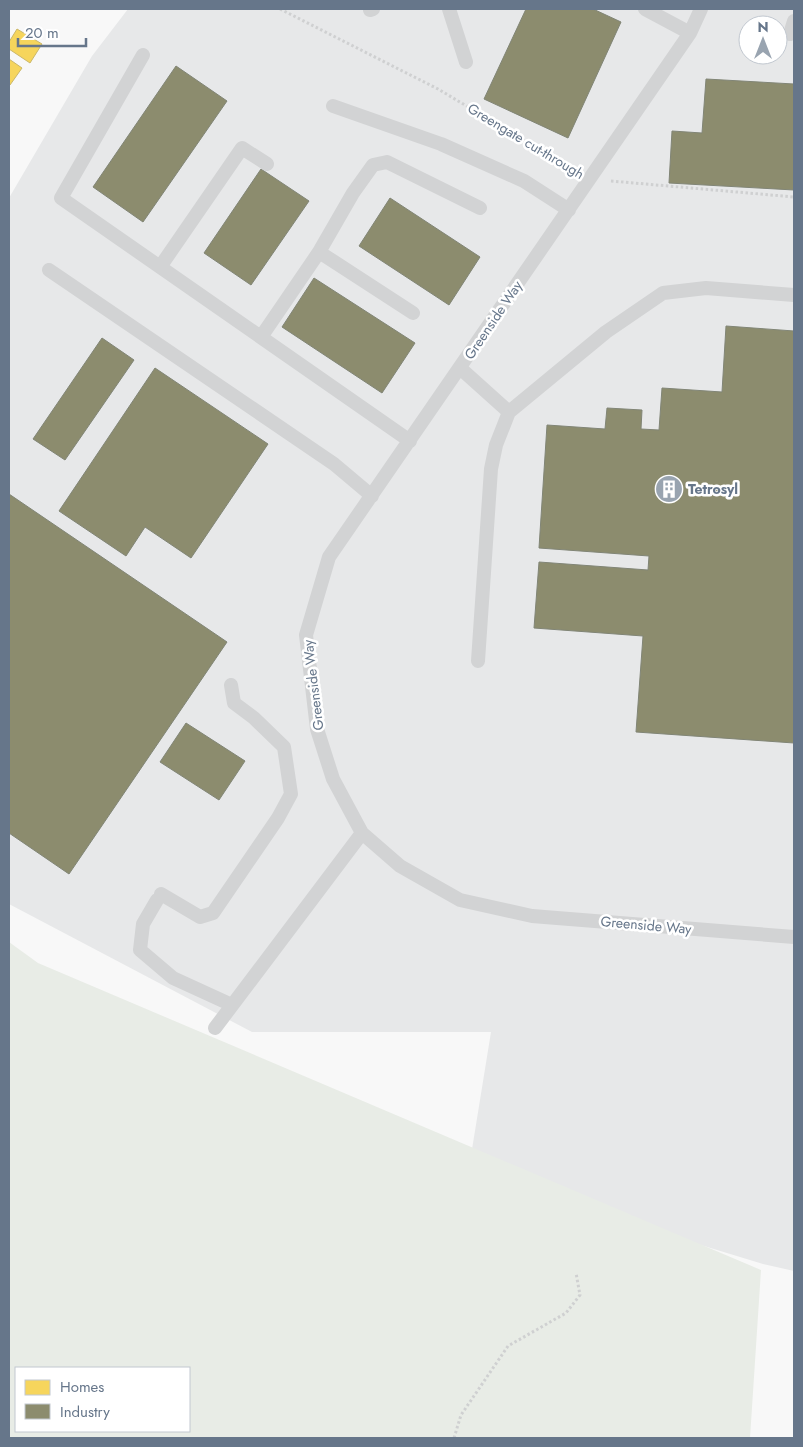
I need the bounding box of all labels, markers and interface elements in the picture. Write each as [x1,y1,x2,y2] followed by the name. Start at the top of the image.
[18,15,85,47] scale bar
[738,15,788,65] north arrow
[757,17,769,37] text: N
[25,22,59,44] text: 20 m
[464,98,588,184] street label: Greengate cut-through
[459,276,527,363] street label: Greenside Way
[654,474,684,504] building icon: Tetrosyl
[688,479,738,499] place label: Tetrosyl
[297,638,328,731] street label: Greenside Way
[600,911,693,939] street label: Greenside Way
[15,1367,190,1432] legend
[60,1376,104,1398] text: Homes
[60,1401,110,1423] text: Industry

